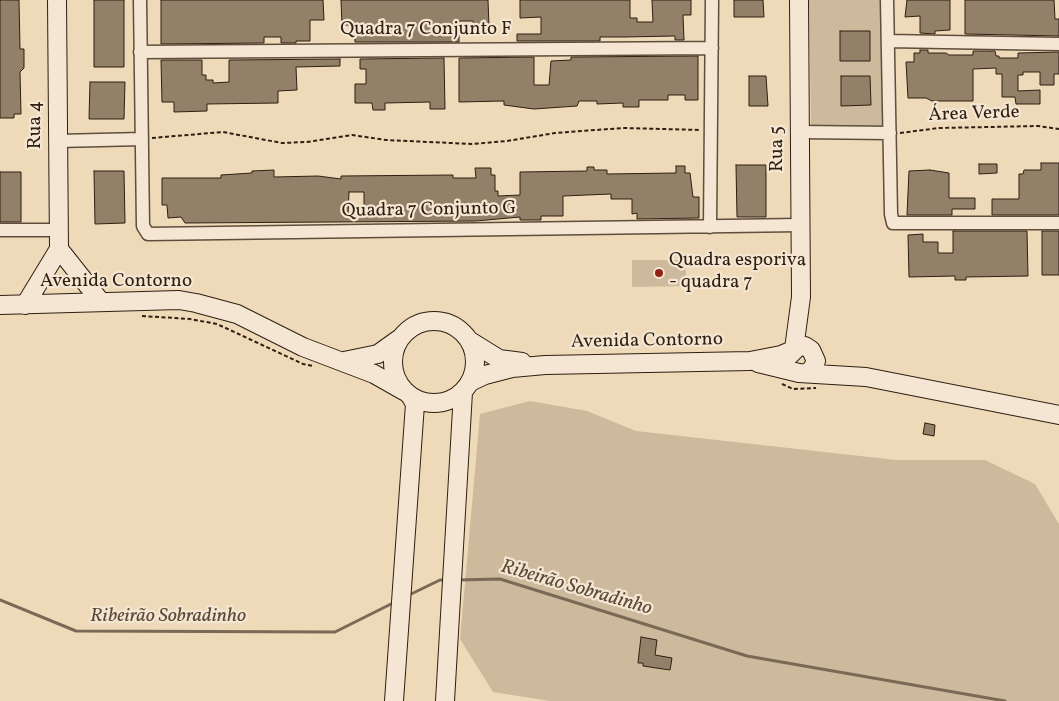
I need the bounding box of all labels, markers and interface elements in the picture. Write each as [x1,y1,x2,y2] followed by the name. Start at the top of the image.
[340,20,512,42] street label: Quadra 7 Conjunto F
[26,101,48,149] street label: Rua 4
[928,102,1020,128] street label: Área Verde
[768,126,790,172] street label: Rua 5
[342,198,516,224] street label: Quadra 7 Conjunto G
[669,251,806,295] place label: Quadra esporiva - quadra 7
[653,267,665,279] marker: Quadra esporiva - quadra 7
[40,272,192,294] street label: Avenida Contorno
[571,329,723,355] street label: Avenida Contorno
[498,556,654,622] water label: Ribeirão Sobradinho
[90,605,246,629] water label: Ribeirão Sobradinho

